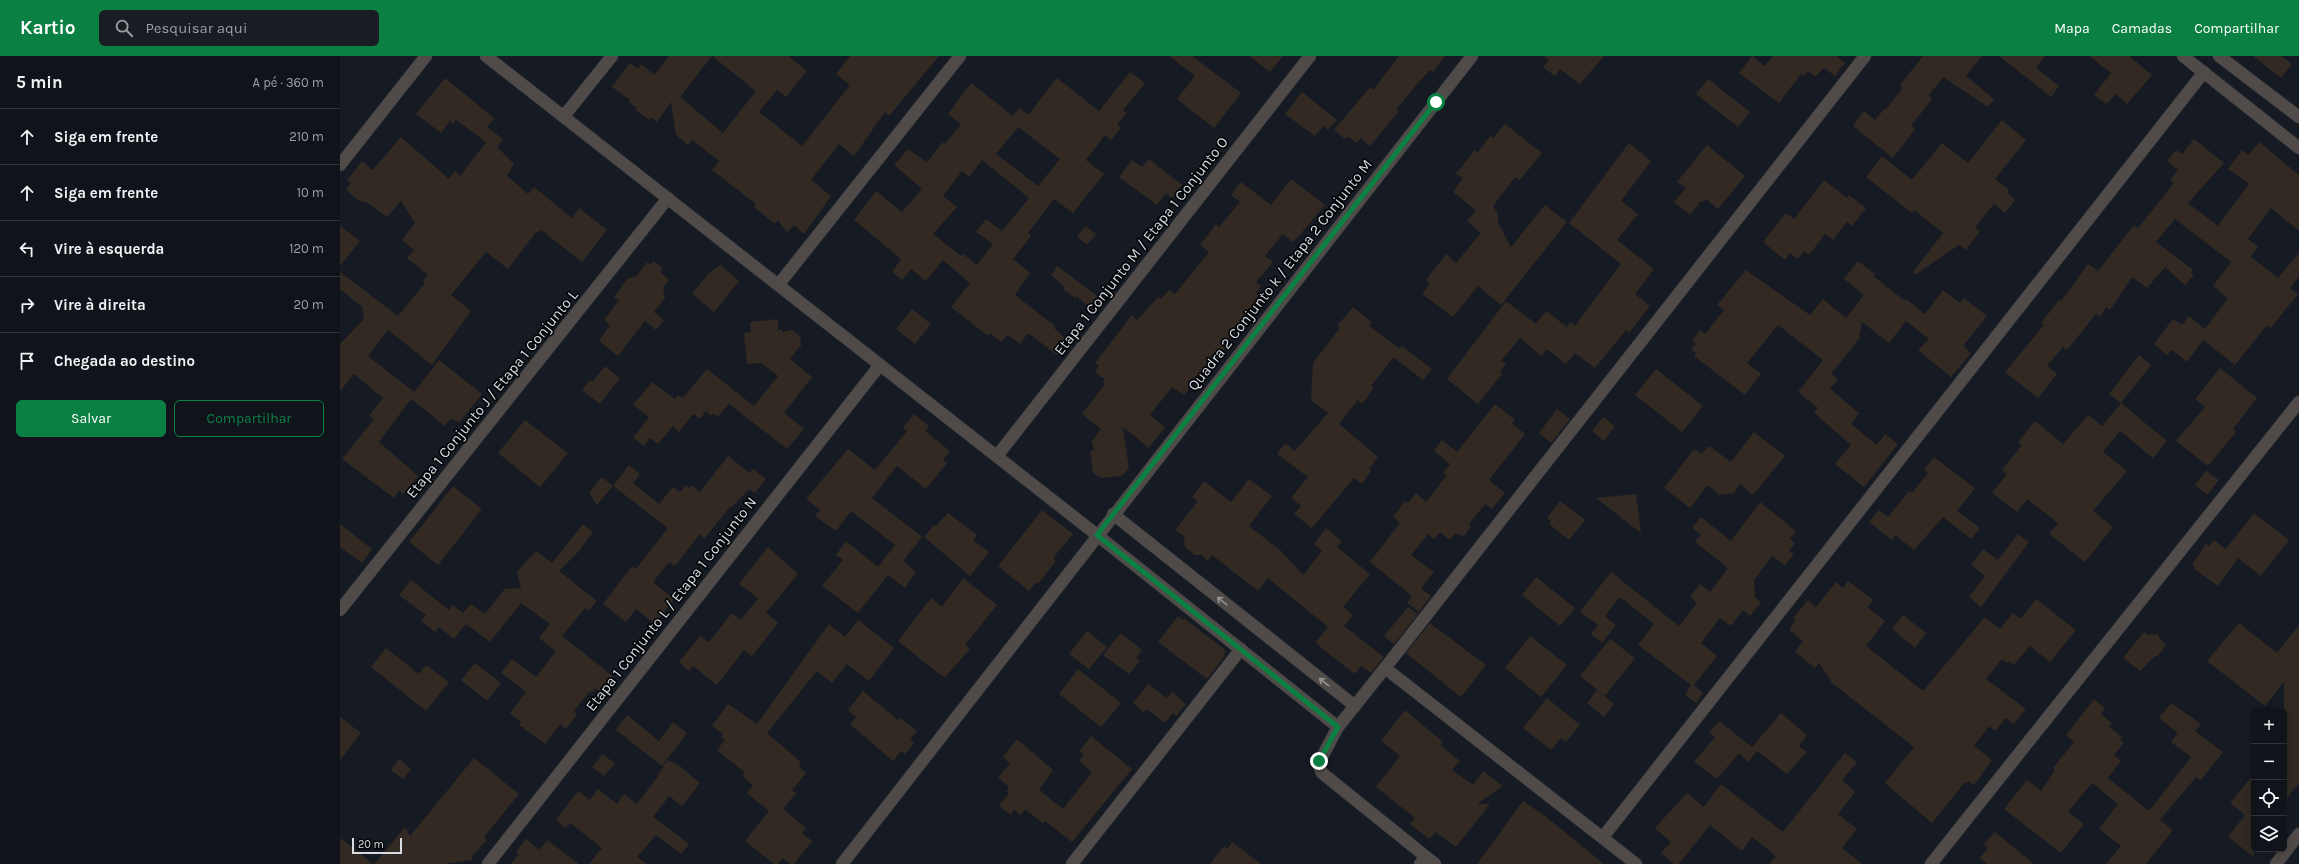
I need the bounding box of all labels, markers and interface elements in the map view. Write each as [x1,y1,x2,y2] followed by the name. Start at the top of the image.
[99,10,379,46] search box
[20,17,75,39] text: Kartio
[113,17,135,39] icon: search
[145,19,247,37] text: Pesquisar aqui
[2054,20,2090,37] text: Mapa
[2112,20,2172,37] text: Camadas
[2194,20,2279,37] text: Compartilhar
[16,72,63,92] text: 5 min
[253,75,324,90] text: A pé · 360 m
[1427,93,1445,111] route start
[16,126,38,148] icon: ahead
[54,128,158,146] text: Siga em frente
[289,129,324,144] text: 210 m
[1050,133,1232,359] street label: Etapa 1 Conjunto M / Etapa 1 Conjunto O
[1184,156,1376,394] street label: Quadra 2 Conjunto k / Etapa 2 Conjunto M
[16,182,38,204] icon: ahead
[54,184,158,202] text: Siga em frente
[297,185,324,200] text: 10 m
[16,238,38,260] icon: left
[54,240,164,258] text: Vire à esquerda
[289,241,324,256] text: 120 m
[402,286,582,502] street label: Etapa 1 Conjunto J / Etapa 1 Conjunto L
[16,294,38,316] icon: right
[54,296,146,314] text: Vire à direita
[294,297,324,312] text: 20 m
[16,350,38,372] icon: arrive
[54,352,195,370] text: Chegada ao destino
[16,400,166,437] button: Salvar
[174,400,324,437] button: Compartilhar
[582,493,760,715] street label: Etapa 1 Conjunto L / Etapa 1 Conjunto N
[1217,597,1228,605] one-way arrow
[1319,677,1330,686] one-way arrow
[2251,708,2287,852] map controls
[2251,708,2287,744] button: +
[2251,744,2287,780] button: −
[1310,752,1328,770] route end
[2251,780,2287,816] button: locate
[2251,816,2287,852] button: layers
[352,836,402,855] scale bar
[358,838,384,851] text: 20 m

